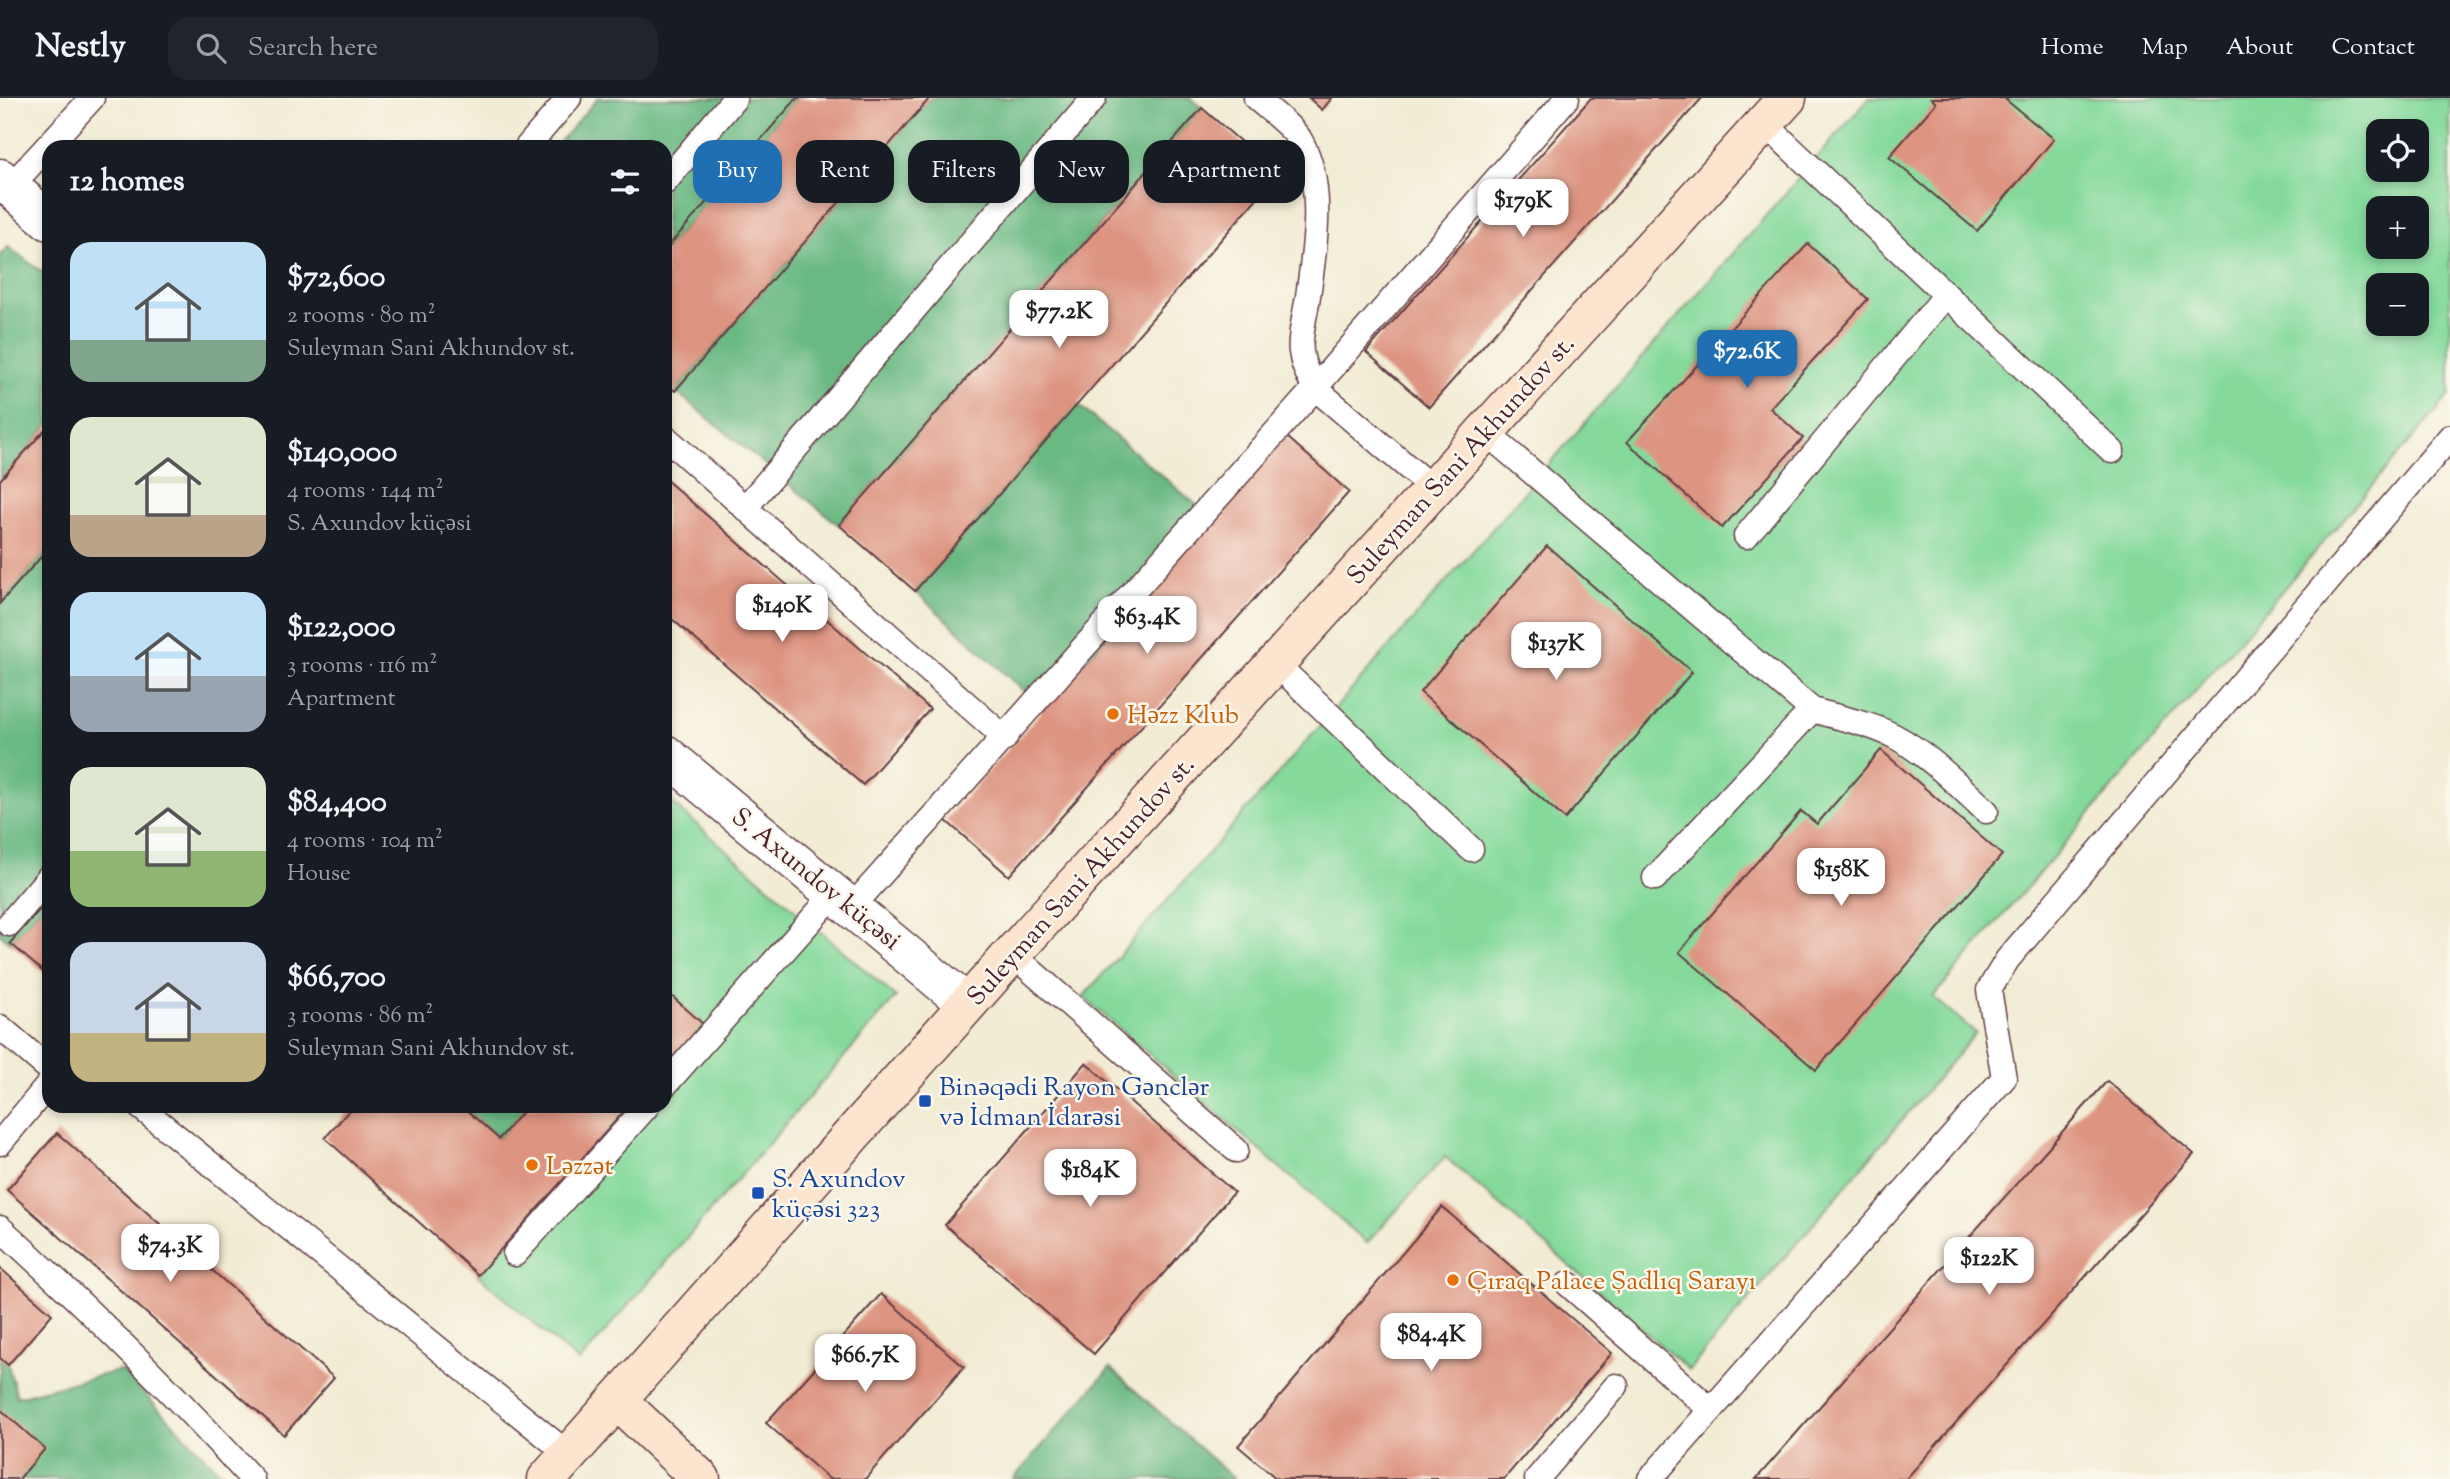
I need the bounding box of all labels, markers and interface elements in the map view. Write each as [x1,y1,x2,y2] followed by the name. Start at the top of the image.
[168,17,658,80] search box
[35,24,126,72] text: Nestly
[192,29,230,67] icon: search
[248,30,378,67] text: Search here
[2041,31,2104,65] text: Home
[2142,31,2188,65] text: Map
[2226,31,2293,65] text: About
[2331,31,2415,65] text: Contact
[2366,119,2429,336] map controls
[2366,119,2429,182] button: locate
[693,140,782,203] chip: Buy
[796,140,894,203] chip: Rent
[908,140,1020,203] chip: Filters
[1034,140,1129,203] chip: New
[1143,140,1305,203] chip: Apartment
[70,161,185,204] text: 12 homes
[606,163,644,201] icon: filters
[1474,180,1572,239] pin: $179K
[1494,185,1553,218] text: $179K
[2366,196,2429,259] button: +
[287,257,385,300] text: $72,600
[126,270,210,354] icon: home
[2366,273,2429,336] button: −
[1002,290,1116,350] pin: $77.2K
[1025,296,1093,329] text: $77.2K
[287,300,435,333] text: 2 rooms · 80 m²
[1339,327,1584,594] street label: Suleyman Sani Akhundov st.
[1690,330,1804,390] pin: $72.6K
[287,333,575,366] text: Suleyman Sani Akhundov st.
[1713,336,1781,369] text: $72.6K
[287,432,397,475] text: $140,000
[126,445,210,529] icon: home
[287,475,444,508] text: 4 rooms · 144 m²
[287,508,472,541] text: S. Axundov küçəsi
[733,584,831,644] pin: $140K
[752,590,812,623] text: $140K
[1090,596,1204,656] pin: $63.4K
[1113,602,1181,635] text: $63.4K
[287,607,396,650] text: $122,000
[126,620,210,704] icon: home
[1507,622,1605,682] pin: $137K
[1527,628,1585,661] text: $137K
[287,650,437,683] text: 3 rooms · 116 m²
[287,683,396,716] text: Apartment
[1127,698,1239,735] place label: Həzz Klub
[1105,706,1121,722] marker: Həzz Klub
[959,748,1204,1015] street label: Suleyman Sani Akhundov st.
[287,782,387,825] text: $84,400
[126,795,210,879] icon: home
[723,800,908,960] street label: S. Axundov küçəsi
[287,825,443,858] text: 4 rooms · 104 m²
[1792,848,1890,908] pin: $158K
[1813,854,1869,887] text: $158K
[287,858,351,891] text: House
[287,957,386,1000] text: $66,700
[126,970,210,1054] icon: home
[287,1000,433,1033] text: 3 rooms · 86 m²
[287,1033,575,1066] text: Suleyman Sani Akhundov st.
[939,1070,1210,1137] place label: Binəqədi Rayon Gənclər və İdman İdarəsi
[917,1093,933,1109] marker: Binəqədi Rayon Gənclər və İdman İdarəsi
[546,1149,613,1186] place label: Ləzzət
[1041,1150,1139,1209] pin: $184K
[1060,1155,1120,1188] text: $184K
[524,1157,540,1173] marker: Ləzzət
[772,1162,906,1229] place label: S. Axundov küçəsi 323
[750,1185,766,1201] marker: S. Axundov küçəsi 323
[113,1224,227,1284] pin: $74.3K
[137,1230,203,1263] text: $74.3K
[1940,1238,2038,1297] pin: $122K
[1960,1243,2018,1276] text: $122K
[1467,1264,1756,1301] place label: Çıraq Palace Şadlıq Sarayı
[1445,1272,1461,1288] marker: Çıraq Palace Şadlıq Sarayı
[1374,1314,1488,1373] pin: $84.4K
[1396,1319,1466,1352] text: $84.4K
[808,1334,922,1394] pin: $66.7K
[831,1340,899,1373] text: $66.7K

